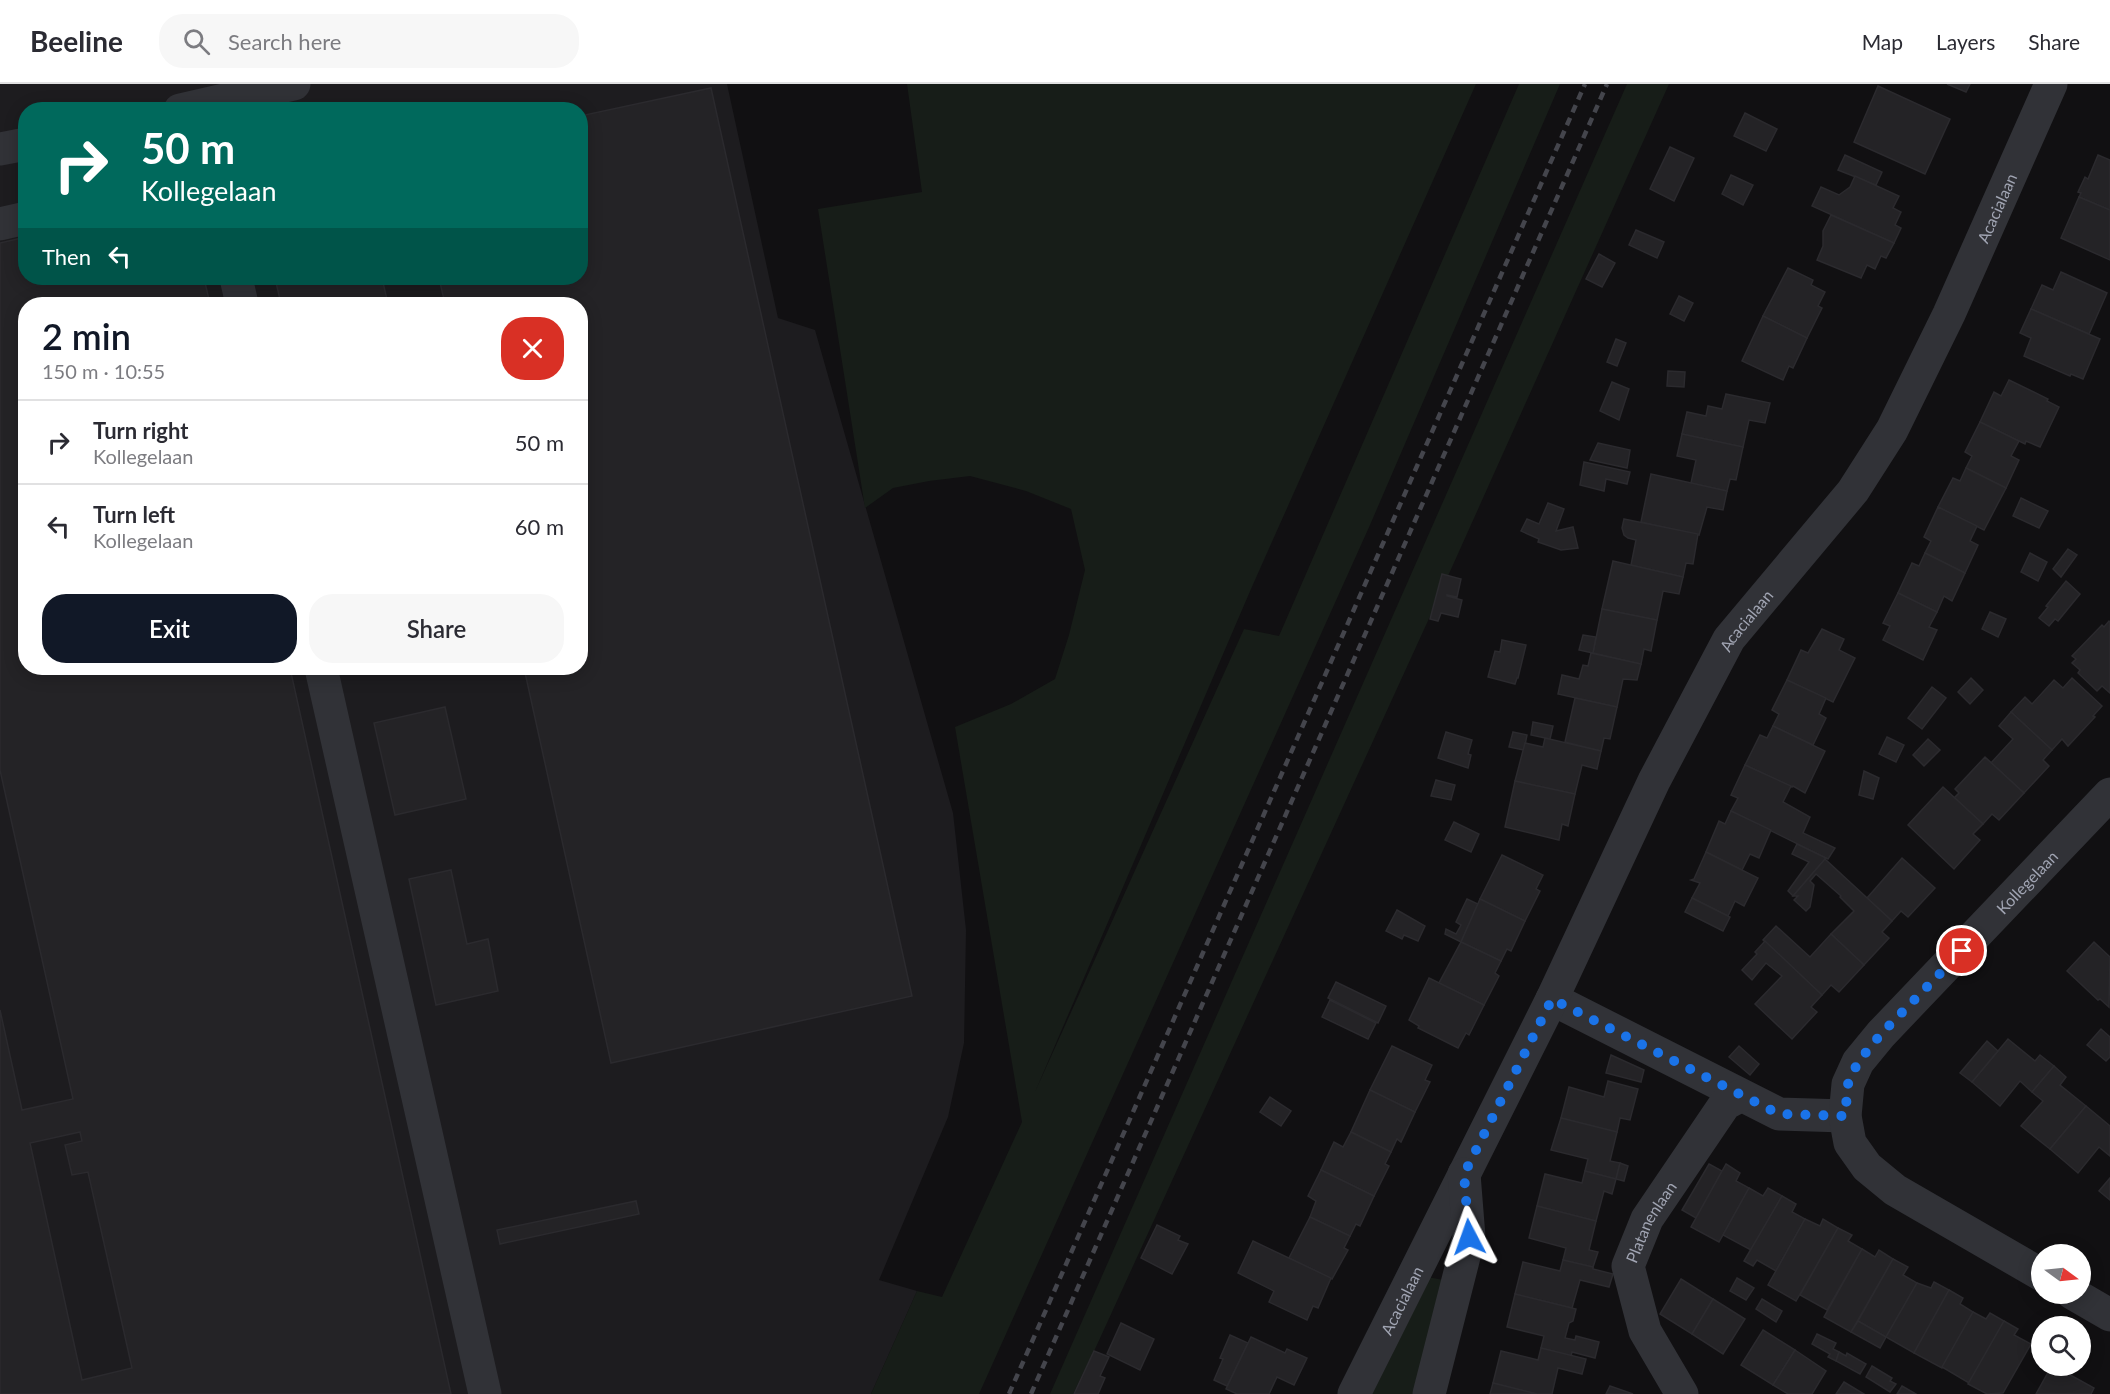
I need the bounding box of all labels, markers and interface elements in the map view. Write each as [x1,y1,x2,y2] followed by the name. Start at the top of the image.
[159,14,579,68] search box
[30,24,123,58] text: Beeline
[180,25,213,58] icon: search
[228,28,341,55] text: Search here
[1862,29,1903,54] text: Map
[1936,29,1995,54] text: Layers
[2028,29,2080,54] text: Share
[141,123,235,173] text: 50 m
[42,126,120,204] icon: right
[1972,170,2020,246] street label: Acacialaan
[141,174,277,207] text: Kollegelaan
[103,240,136,273] icon: left
[42,243,91,270] text: Then
[42,314,131,358] text: 2 min
[501,317,564,380] button: close
[42,359,165,383] text: 150 m · 10:55
[93,417,188,444] text: Turn right
[42,426,75,459] icon: right
[515,429,564,456] text: 50 m
[93,444,193,468] text: Kollegelaan
[93,501,175,528] text: Turn left
[42,510,75,543] icon: left
[515,513,564,540] text: 60 m
[93,528,193,552] text: Kollegelaan
[1715,585,1776,654] street label: Acacialaan
[42,594,297,663] button: Exit
[309,594,564,663] button: Share
[1992,846,2061,917] street label: Kollegelaan
[1936,925,1987,976] pin
[1945,934,1978,967] icon: arrive
[1621,1177,1680,1265] street label: Platanenlaan
[1437,1205,1501,1269] position arrow
[2031,1244,2091,1304] north arrow
[2031,1244,2091,1376] map controls
[1376,1263,1426,1338] street label: Acacialaan
[2031,1316,2091,1376] button: search

